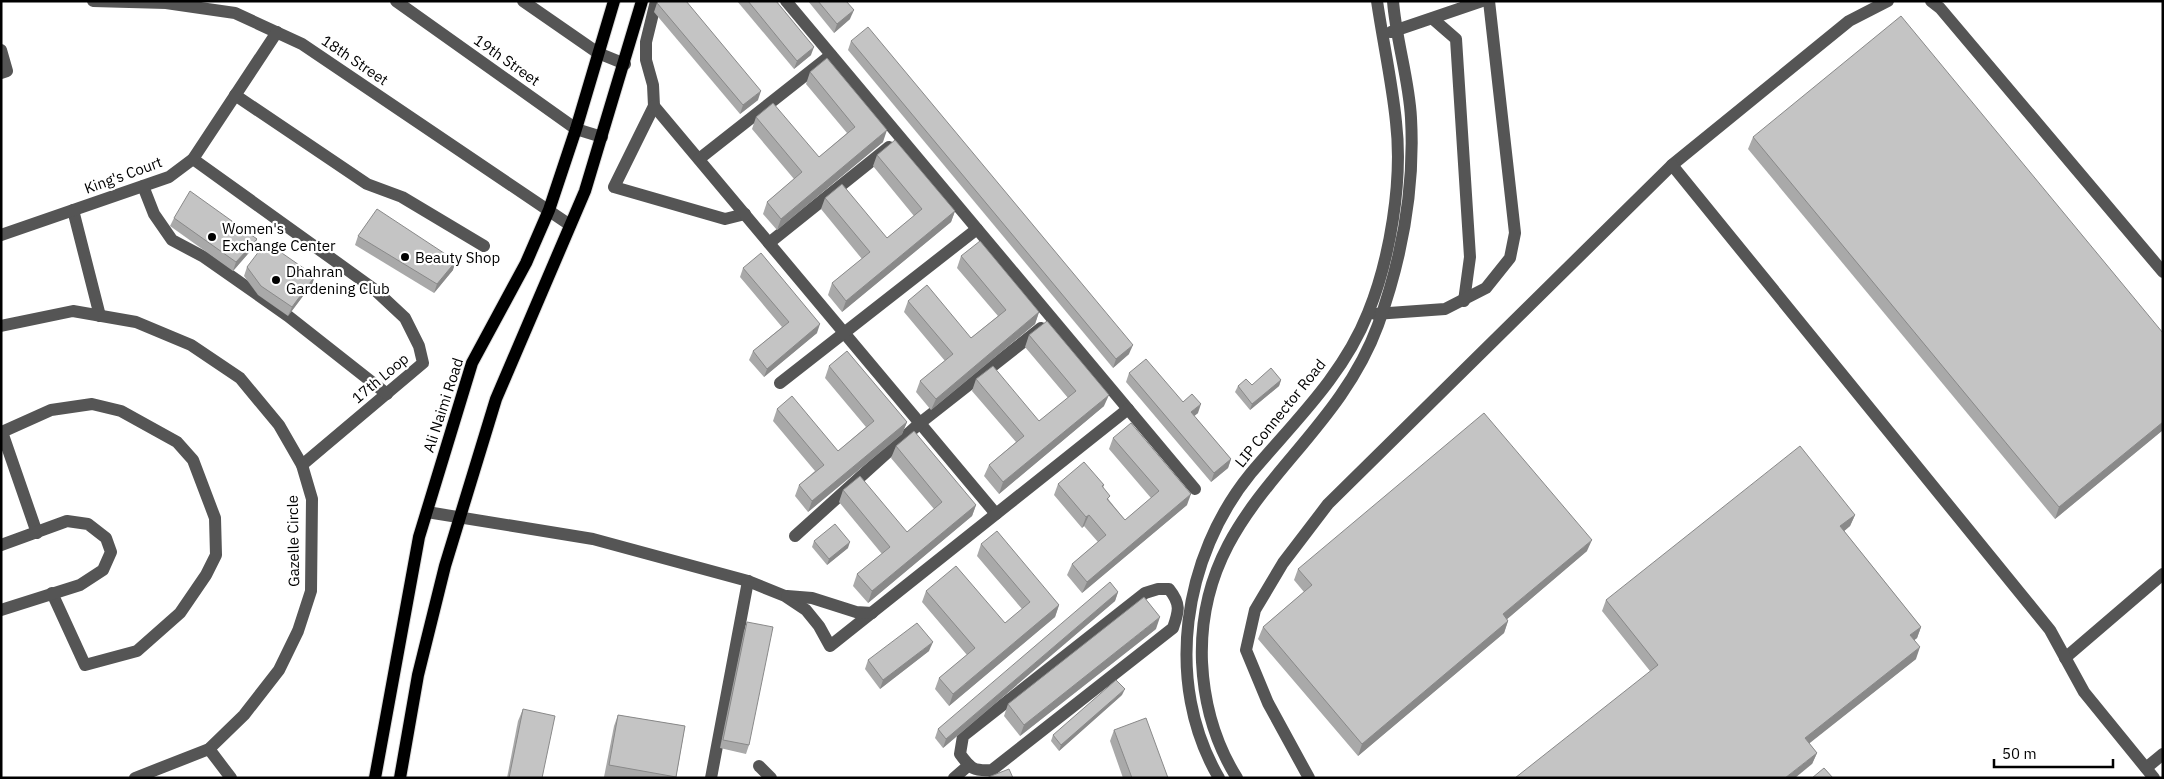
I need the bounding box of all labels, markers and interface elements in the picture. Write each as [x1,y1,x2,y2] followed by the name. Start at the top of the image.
[470,30,544,90] street label: 19th Street
[318,31,392,89] street label: 18th Street
[82,152,164,198] street label: King's Court
[222,219,336,255] place label: Women's Exchange Center
[206,231,218,243] marker: Women's Exchange Center
[415,248,500,267] place label: Beauty Shop
[399,251,411,263] marker: Beauty Shop
[286,262,390,298] place label: Dhahran Gardening Club
[270,274,282,286] marker: Dhahran Gardening Club
[348,349,412,407] street label: 17th Loop
[419,355,467,455] street label: Ali Naimi Road
[1231,355,1329,471] street label: LIP Connector Road
[283,495,303,587] street label: Gazelle Circle
[1994,736,2113,768] scale bar
[2002,744,2037,763] text: 50 m

